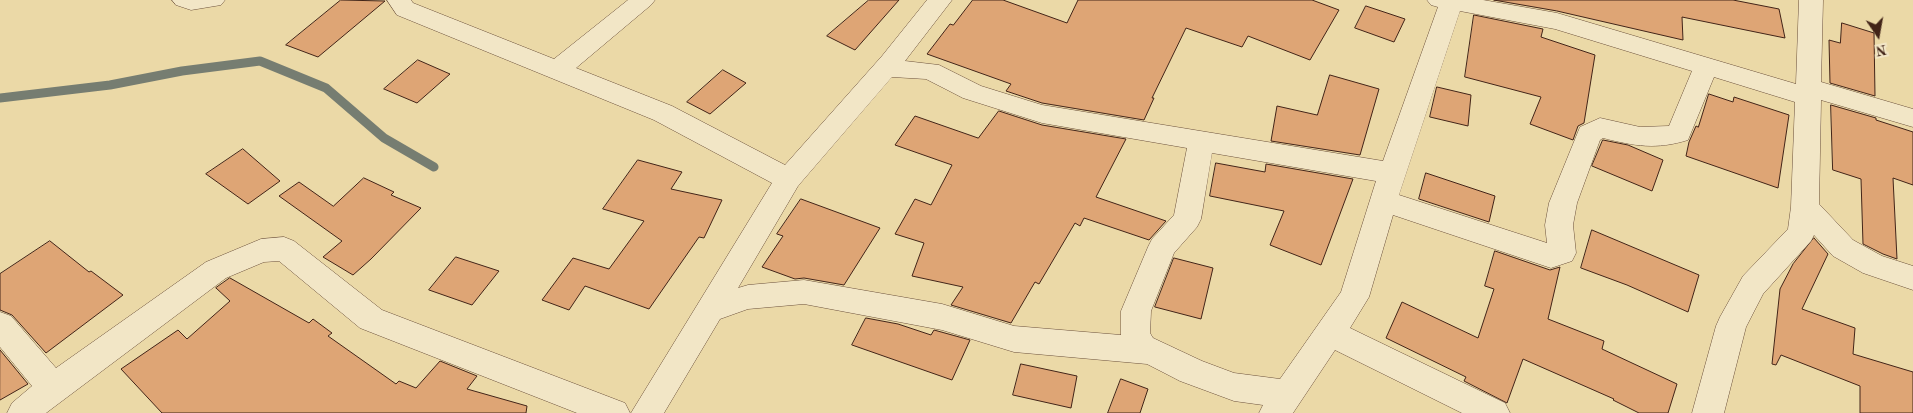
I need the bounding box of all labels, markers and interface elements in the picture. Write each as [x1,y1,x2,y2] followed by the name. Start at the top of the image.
[1853,10,1903,60] north arrow
[1874,42,1888,58] text: N

